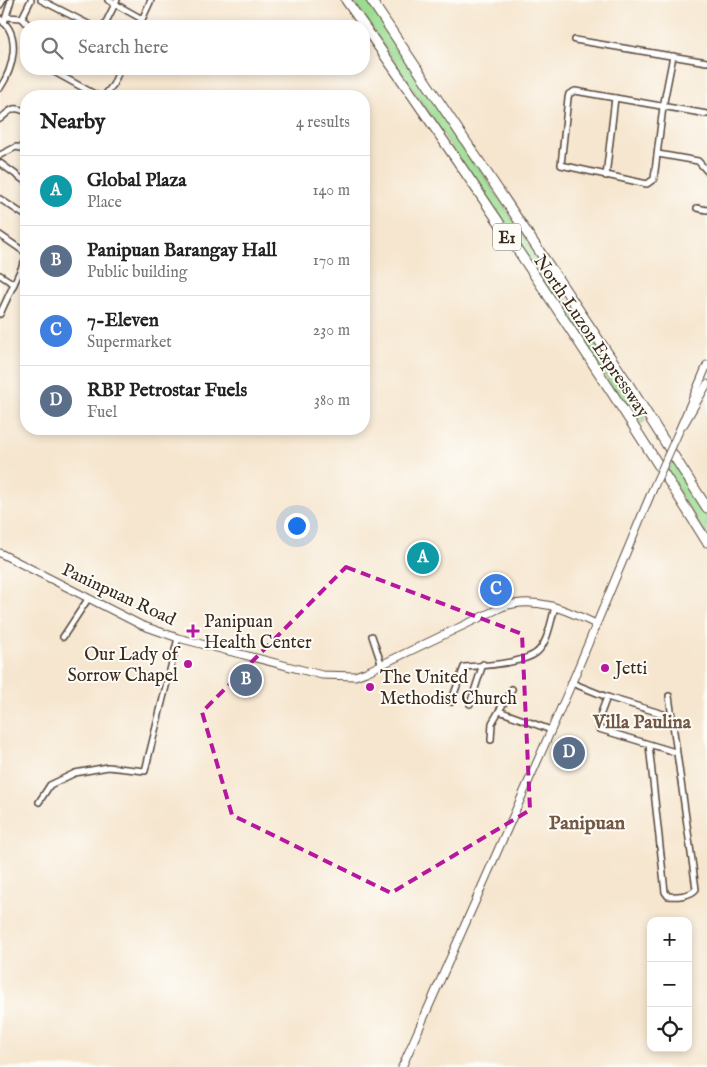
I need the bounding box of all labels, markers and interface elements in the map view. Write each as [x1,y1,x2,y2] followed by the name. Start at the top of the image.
[20,20,370,75] search box
[38,34,66,62] icon: search
[78,36,169,60] text: Search here
[40,109,105,136] text: Nearby
[296,113,350,133] text: 4 results
[87,169,187,193] text: Global Plaza
[51,181,61,201] text: A
[312,181,350,201] text: 140 m
[87,193,122,213] text: Place
[493,223,521,250] road number: E1
[87,239,277,263] text: Panipuan Barangay Hall
[51,251,61,271] text: B
[313,251,350,271] text: 170 m
[528,251,654,423] street label: North Luzon Expressway
[87,263,187,283] text: Public building
[87,309,159,333] text: 7-Eleven
[50,321,62,341] text: C
[313,321,350,341] text: 230 m
[87,333,172,353] text: Supermarket
[87,379,247,403] text: RBP Petrostar Fuels
[50,391,62,411] text: D
[314,391,350,411] text: 380 m
[87,403,117,423] text: Fuel
[284,513,310,539] your location
[407,539,439,577] pin: A
[58,559,179,632] street label: Paninpuan Road
[480,571,512,609] pin: C
[204,611,312,655] place label: Panipuan Health Center
[186,624,200,638] marker: Panipuan Health Center
[67,644,181,688] place label: Our Lady of Sorrow Chapel
[182,658,194,670] marker: Our Lady of Sorrow Chapel
[613,658,648,681] place label: Jetti
[230,661,262,699] pin: B
[599,662,611,674] marker: Jetti
[380,667,517,711] place label: The United Methodist Church
[364,681,376,693] marker: The United Methodist Church
[592,711,692,735] district label: Villa Paulina
[553,734,585,772] pin: D
[549,811,626,836] district label: Panipuan
[647,917,692,1052] map controls
[647,917,692,962] button: +
[647,962,692,1007] button: −
[647,1007,692,1052] button: locate

